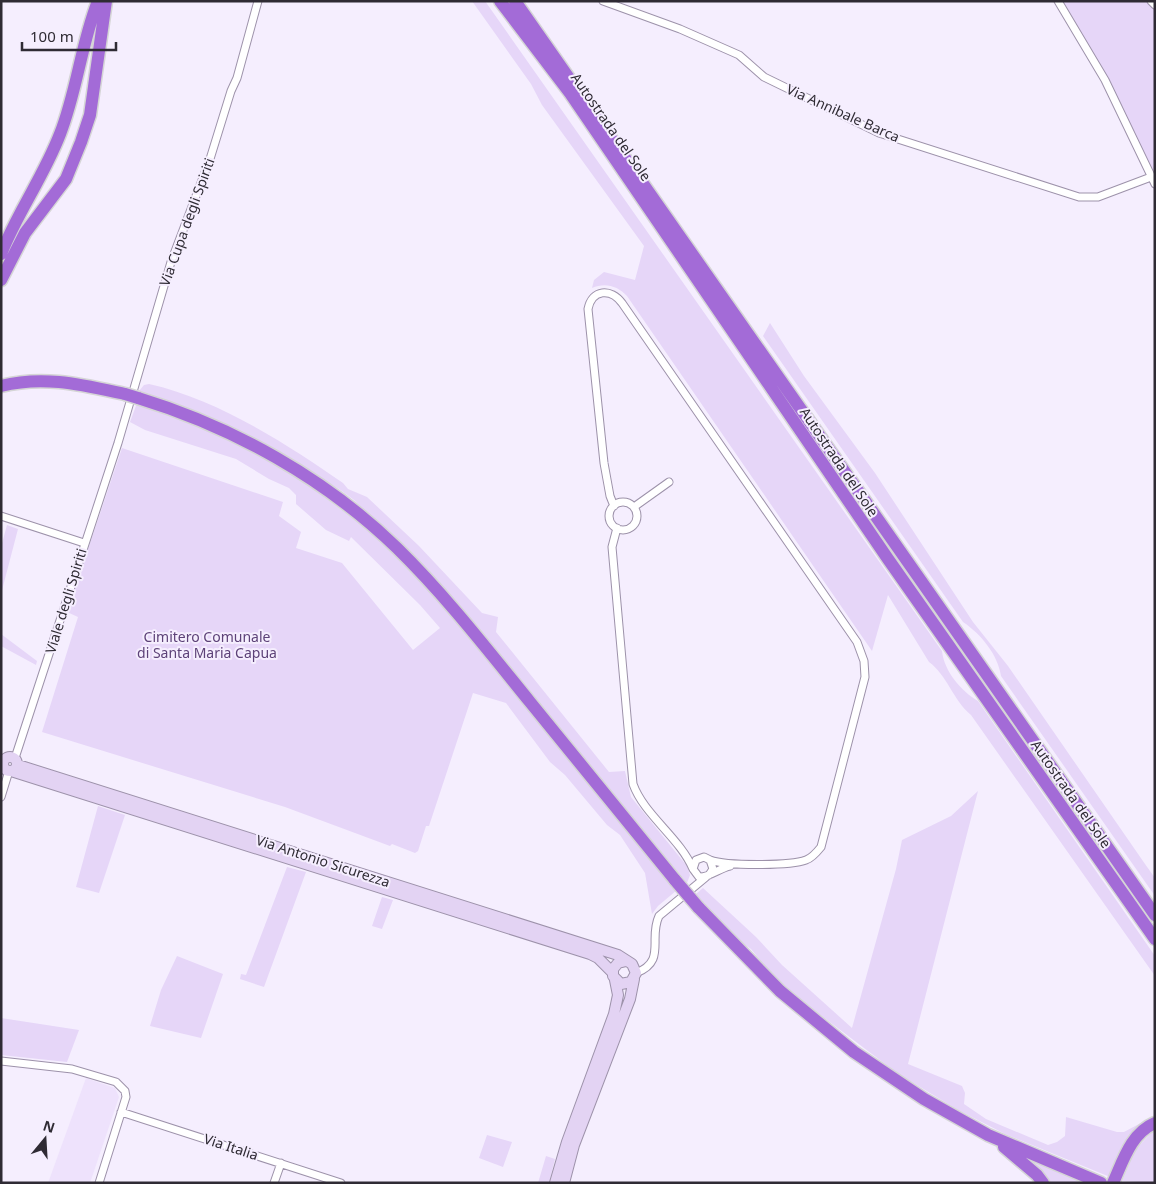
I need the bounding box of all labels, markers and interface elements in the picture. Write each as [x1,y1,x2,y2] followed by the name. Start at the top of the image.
[22,20,116,52] scale bar
[30,26,74,46] text: 100 m
[567,69,656,185] street label: Autostrada del Sole
[784,79,903,146] street label: Via Annibale Barca
[155,155,219,289] street label: Via Cupa degli Spiriti
[796,403,883,520] street label: Autostrada del Sole
[41,546,91,656] street label: Viale degli Spiriti
[137,627,277,662] park label: Cimitero Comunale di Santa Maria Capua
[1027,736,1116,852] street label: Autostrada del Sole
[254,830,393,891] street label: Via Antonio Sicurezza
[20,1114,70,1164] north arrow
[41,1115,58,1137] text: N
[201,1129,261,1164] street label: Via Italia

